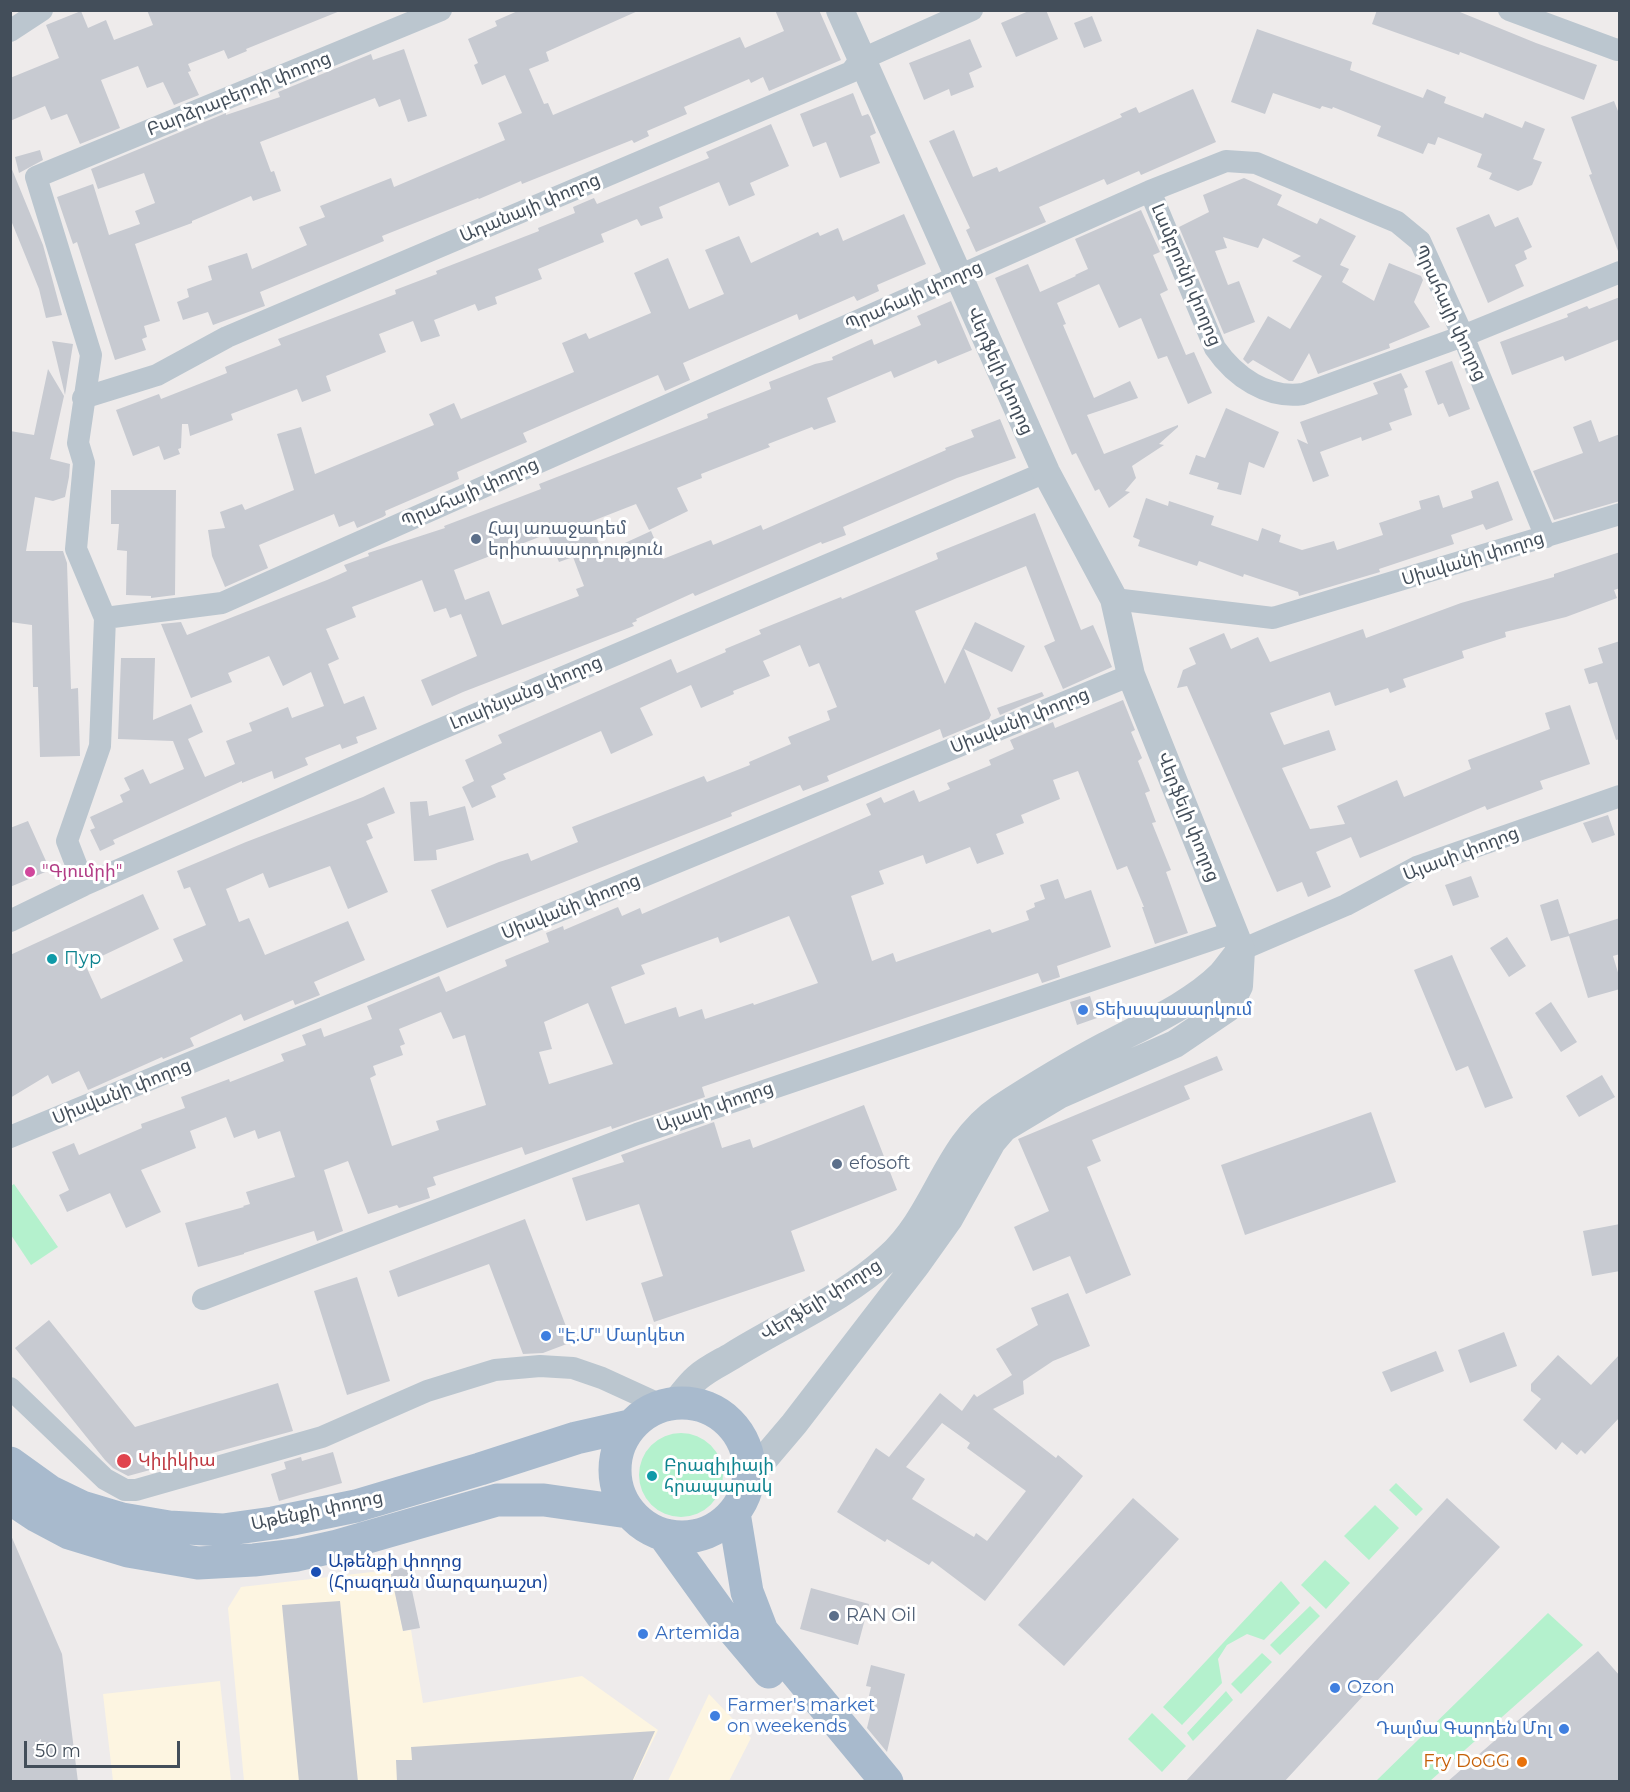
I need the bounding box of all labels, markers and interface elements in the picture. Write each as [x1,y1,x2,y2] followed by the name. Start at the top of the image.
[144,47,334,141] street label: Բարձրաբերդի փողոց
[457,169,603,247] street label: Ադանայի փողոց
[1146,201,1226,349] street label: Լամբրոնի փողոց
[1409,241,1491,385] street label: Պրահայի փողոց
[842,256,986,336] street label: Պրահայի փողոց
[962,304,1038,438] street label: Վերֆելի փողոց
[398,453,542,533] street label: Պրահայի փողոց
[488,518,663,560] place label: Հայ առաջադեմ երիտասարդություն
[1399,527,1547,591] street label: Սիսվանի փողոց
[469,532,483,546] marker: Հայ առաջադեմ երիտասարդություն
[447,651,605,735] street label: Լուսինյանց փողոց
[948,683,1092,759] street label: Սիսվանի փողոց
[1152,749,1224,885] street label: Վերֆելի փողոց
[1400,822,1522,886] street label: Այասի փողոց
[42,861,122,883] place label: "Գյումրի"
[23,865,37,879] marker: "Գյումրի"
[499,869,643,945] street label: Սիսվանի փողոց
[64,948,101,970] place label: Пур
[45,952,59,966] marker: Пур
[1095,999,1252,1021] place label: Տեխսպասարկում
[1076,1003,1090,1017] marker: Տեխսպասարկում
[50,1054,194,1130] street label: Սիսվանի փողոց
[654,1077,776,1137] street label: Այասի փողոց
[849,1153,911,1175] place label: efosoft
[830,1157,844,1171] marker: efosoft
[757,1254,885,1346] street label: Վերֆելի փողոց
[558,1325,685,1347] place label: "Է.Մ" Մարկետ
[539,1329,553,1343] marker: "Է.Մ" Մարկետ
[138,1450,216,1472] place label: Կիլիկիա
[115,1452,133,1470] marker: Կիլիկիա
[664,1455,774,1498] place label: Բրազիլիայի հրապարակ
[645,1469,659,1483] marker: Բրազիլիայի հրապարակ
[249,1486,385,1536] street label: Աթենքի փողոց
[328,1551,549,1594] place label: Աթենքի փողոց (Հրազդան մարզադաշտ)
[309,1565,323,1579] marker: Աթենքի փողոց (Հրազդան մարզադաշտ)
[846,1605,916,1627] place label: RAN Oil
[827,1609,841,1623] marker: RAN Oil
[655,1623,740,1645] place label: Artemida
[636,1627,650,1641] marker: Artemida
[1347,1677,1395,1699] place label: Ozon
[1328,1681,1342,1695] marker: Ozon
[727,1695,875,1738] place label: Farmer's market on weekends
[708,1709,722,1723] marker: Farmer's market on weekends
[1376,1718,1552,1740] place label: Դալմա Գարդեն Մոլ
[1557,1722,1571,1736] marker: Դալմա Գարդեն Մոլ
[27,1729,183,1767] scale bar
[35,1740,81,1762] text: 50 m
[1423,1751,1510,1773] place label: Fry DoGG
[1515,1755,1529,1769] marker: Fry DoGG

